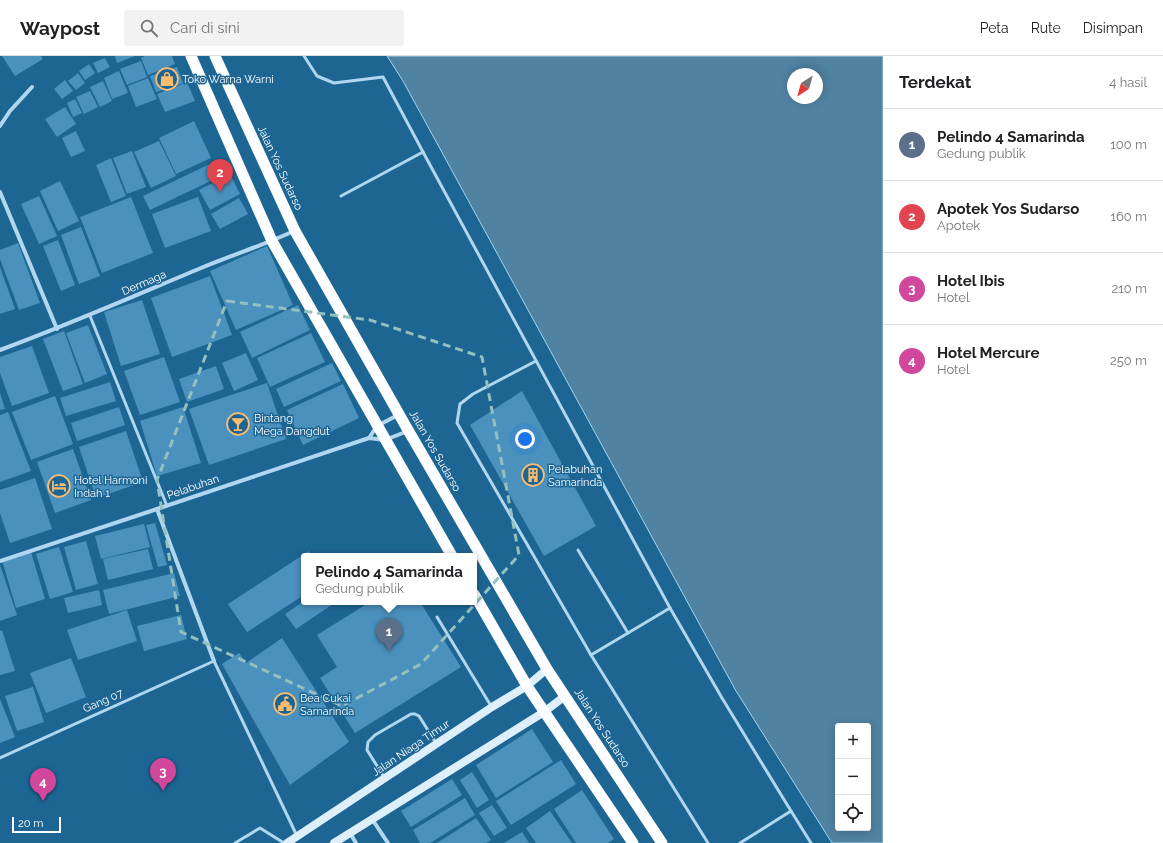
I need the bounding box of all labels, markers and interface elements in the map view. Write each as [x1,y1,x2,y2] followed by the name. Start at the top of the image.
[124,10,404,46] search box
[20,17,100,39] text: Waypost
[138,17,160,39] icon: search
[170,19,240,37] text: Cari di sini
[980,20,1009,36] text: Peta
[1031,20,1061,36] text: Rute
[1083,20,1143,36] text: Disimpan
[154,66,180,92] shop icon: Toko Warna Warni
[787,68,823,104] north arrow
[899,72,971,92] text: Terdekat
[182,73,274,86] place label: Toko Warna Warni
[1109,75,1147,90] text: 4 hasil
[255,124,305,213] street label: Jalan Yos Sudarso
[937,128,1085,146] text: Pelindo 4 Samarinda
[909,137,915,152] text: 1
[1110,137,1147,152] text: 100 m
[937,146,1026,161] text: Gedung publik
[207,159,233,192] pin: 2
[937,200,1079,218] text: Apotek Yos Sudarso
[908,209,916,224] text: 2
[1110,209,1147,224] text: 160 m
[937,218,980,233] text: Apotek
[120,268,168,298] street label: Dermaga
[937,272,1005,290] text: Hotel Ibis
[908,281,916,296] text: 3
[1111,281,1147,296] text: 210 m
[937,290,970,305] text: Hotel
[937,344,1040,362] text: Hotel Mercure
[908,353,916,368] text: 4
[1110,353,1147,368] text: 250 m
[937,362,970,377] text: Hotel
[406,408,464,494] street label: Jalan Yos Sudarso
[225,411,251,437] bar icon: Bintang Mega Dangdut
[254,412,330,438] place label: Bintang Mega Dangdut
[515,429,535,449] your location
[520,462,546,488] building icon: Pelabuhan Samarinda
[548,463,602,489] place label: Pelabuhan Samarinda
[165,472,221,502] street label: Pelabuhan
[46,473,72,499] hotel icon: Hotel Harmoni Indah 1
[74,474,147,500] place label: Hotel Harmoni Indah 1
[301,553,477,605] popup
[315,563,463,581] text: Pelindo 4 Samarinda
[315,581,404,596] text: Gedung publik
[376,618,402,651] pin: 1
[81,686,125,716] street label: Gang 07
[572,686,633,770] street label: Jalan Yos Sudarso
[272,691,298,717] public building icon: Bea Cukai Samarinda
[300,692,354,718] place label: Bea Cukai Samarinda
[370,717,453,779] street label: Jalan Niaga Timur
[835,723,871,831] map controls
[835,723,871,759] button: +
[150,758,176,791] pin: 3
[835,759,871,795] button: −
[30,768,56,801] pin: 4
[835,795,871,831] button: locate
[12,815,61,834] scale bar
[18,817,43,830] text: 20 m

